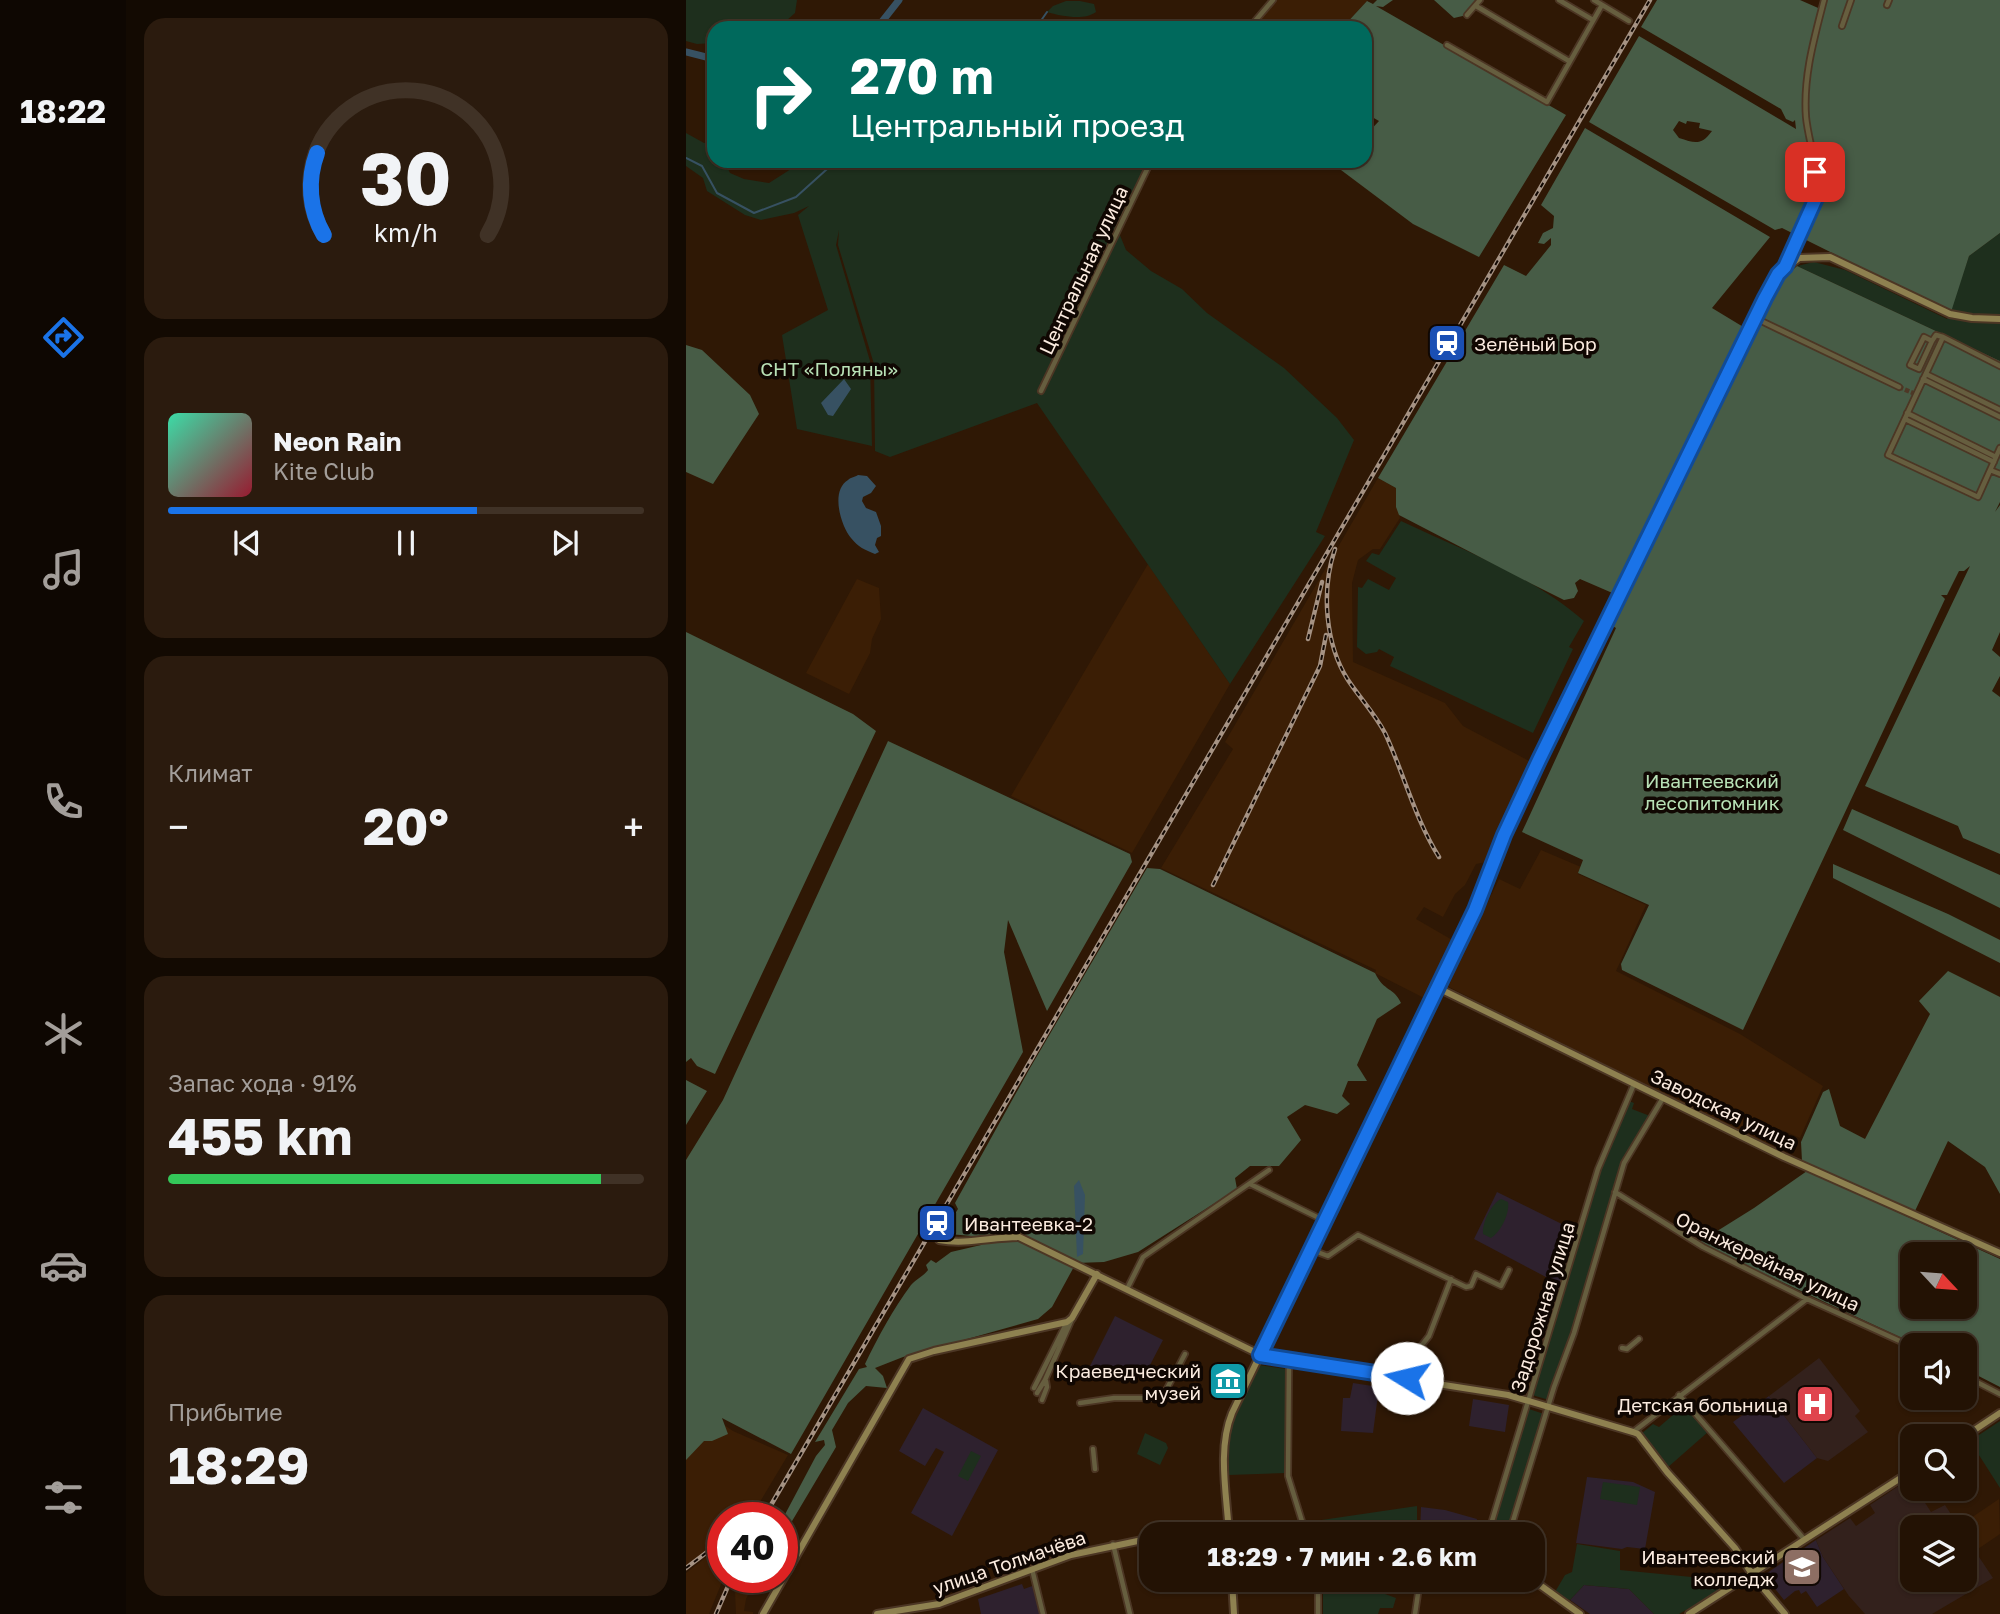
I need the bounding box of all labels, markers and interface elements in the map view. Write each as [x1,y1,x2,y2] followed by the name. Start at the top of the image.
[850,46,994,105] text: 270 m
[735,49,826,140] icon: right
[20,92,106,130] text: 18:22
[850,106,1184,144] text: Центральный проезд
[360,134,452,221] text: 30
[1785,142,1845,202] pin
[1796,153,1834,191] icon: arrive
[1034,182,1132,358] street label: Центральная улица
[374,216,438,247] text: km/h
[39,313,88,362] icon: directions
[1426,322,1468,364] station icon: Зелёный Бор
[1474,332,1597,355] place label: Зелёный Бор
[760,357,898,380] park label: СНТ «Поляны»
[273,426,402,457] text: Neon Rain
[273,457,374,485] text: Kite Club
[228,524,266,562] icon: previous
[387,524,425,562] icon: pause
[546,524,584,562] icon: next
[39,545,88,594] icon: music
[168,759,253,787] text: Климат
[1644,769,1780,814] park label: Ивантеевский лесопитомник
[39,777,88,826] icon: phone
[363,794,449,856] text: 20°
[168,804,189,849] text: −
[623,804,644,849] text: +
[39,1009,88,1058] icon: climate
[1647,1064,1801,1154] street label: Заводская улица
[168,1069,357,1097] text: Запас хода · 91%
[168,1104,353,1166] text: 455 km
[916,1202,958,1244] station icon: Ивантеевка-2
[1672,1206,1864,1316] street label: Оранжерейная улица
[964,1212,1093,1235] place label: Ивантеевка-2
[1505,1219,1579,1395] street label: Задорожная улица
[39,1241,88,1290] icon: car
[1900,1242,1978,1320] north arrow
[1900,1242,1977,1592] map controls
[1900,1333,1977,1410] button: sound
[1370,1341,1444,1415] position arrow
[1055,1359,1201,1404] place label: Краеведческий музей
[1207,1360,1249,1402] museum icon: Краеведческий музей
[1794,1383,1836,1425] hospital icon: Детская больница
[1617,1393,1788,1416] place label: Детская больница
[168,1398,283,1426] text: Прибытие
[1900,1424,1977,1501] button: search
[168,1433,309,1495] text: 18:29
[39,1473,88,1522] icon: filters
[707,1502,798,1593] speed limit sign: 40
[1900,1515,1977,1592] button: layers
[929,1525,1089,1599] street label: улица Толмачёва
[1207,1541,1477,1572] text: 18:29 · 7 мин · 2.6 km
[1641,1545,1775,1590] place label: Ивантеевский колледж
[1781,1546,1823,1588] school or university icon: Ивантеевский колледж

